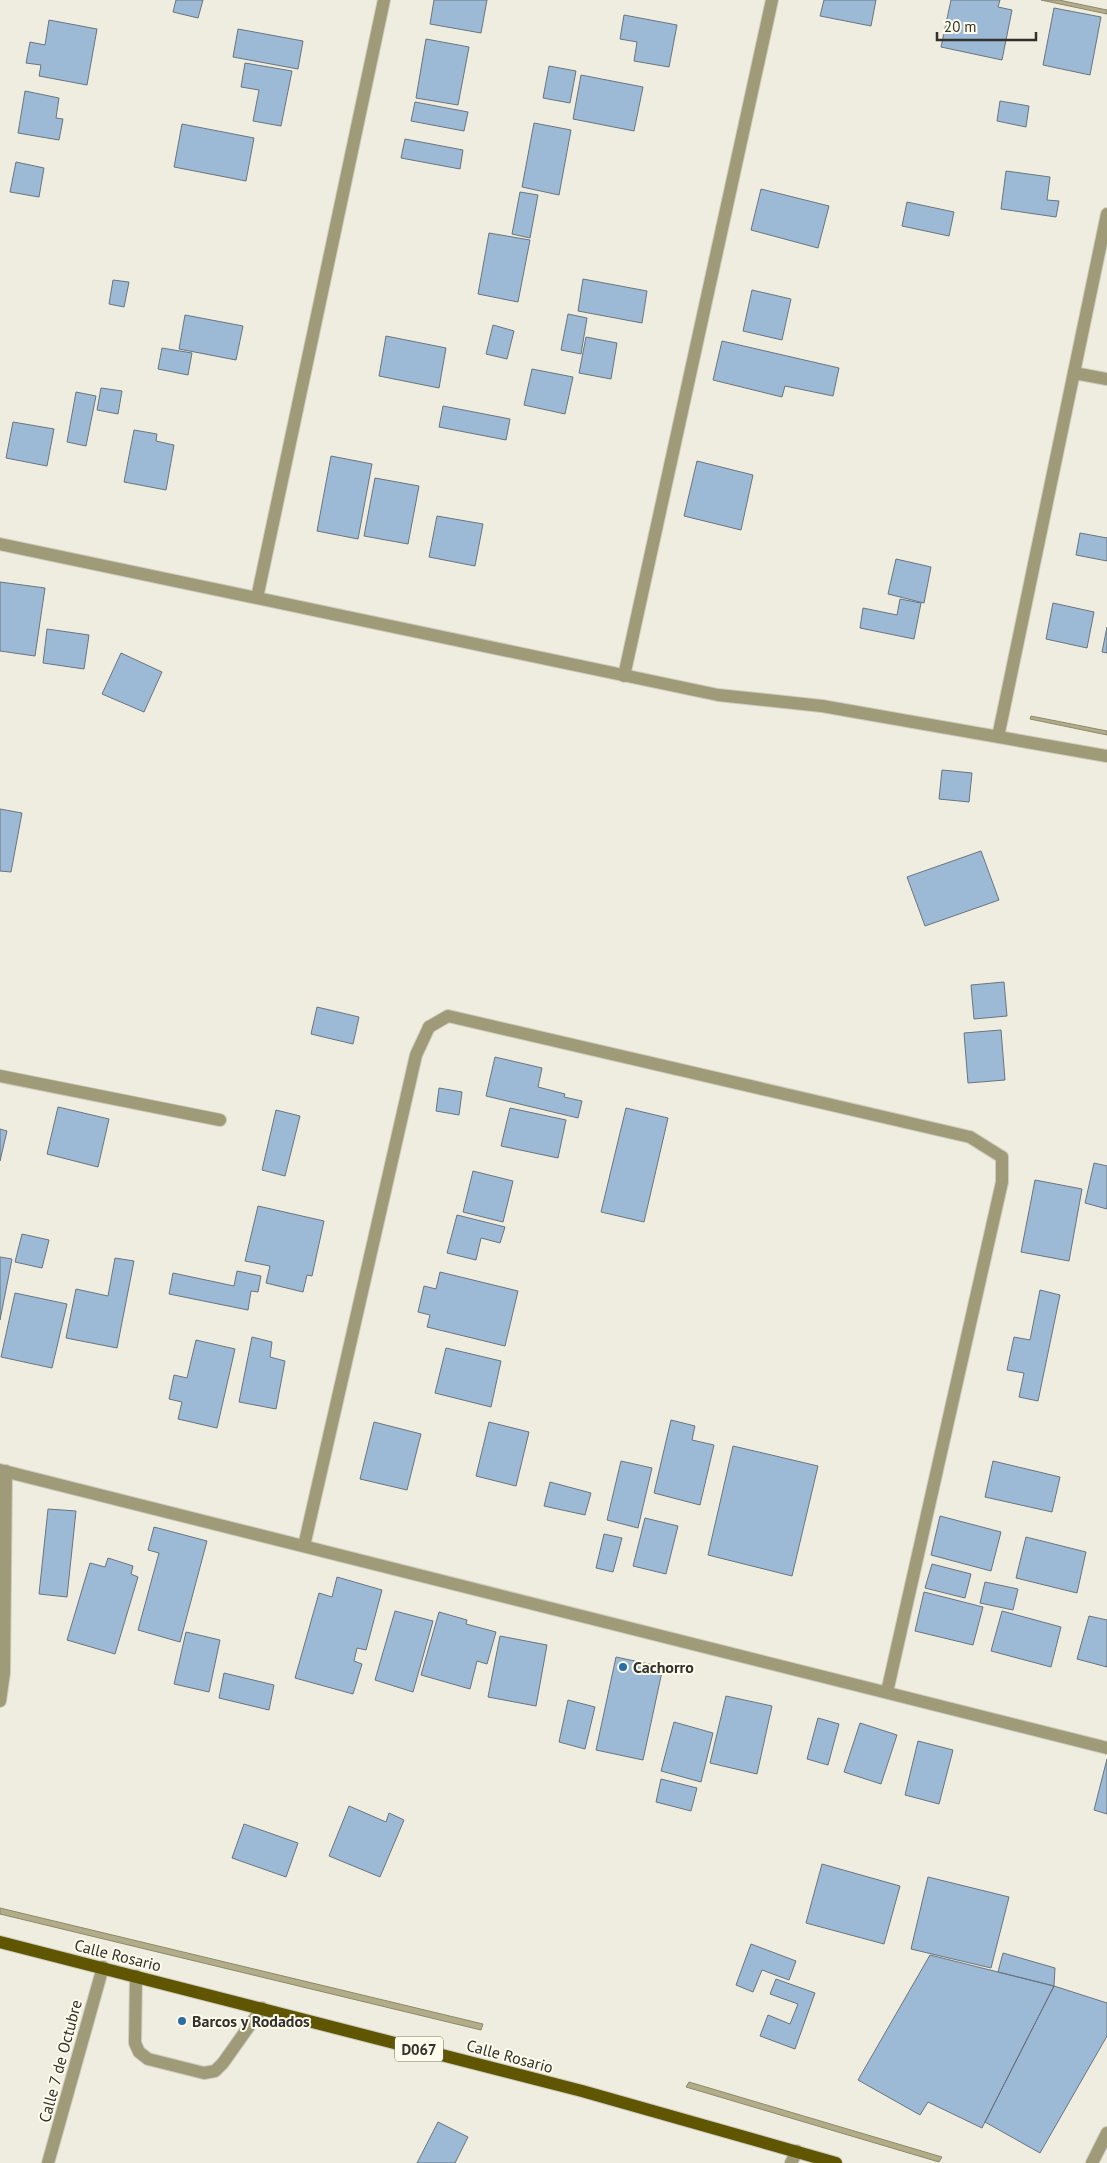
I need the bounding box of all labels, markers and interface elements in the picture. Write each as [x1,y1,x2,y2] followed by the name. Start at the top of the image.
[937,10,1036,42] scale bar
[944,17,977,36] text: 20 m
[633,1657,694,1677] place label: Cachorro
[617,1661,629,1673] marker: Cachorro
[72,1935,164,1975] street label: Calle Rosario
[34,1998,86,2124] street label: Calle 7 de Octubre
[192,2011,310,2031] place label: Barcos y Rodados
[176,2015,188,2027] marker: Barcos y Rodados
[464,2035,556,2077] street label: Calle Rosario
[395,2036,443,2062] road number: D067

